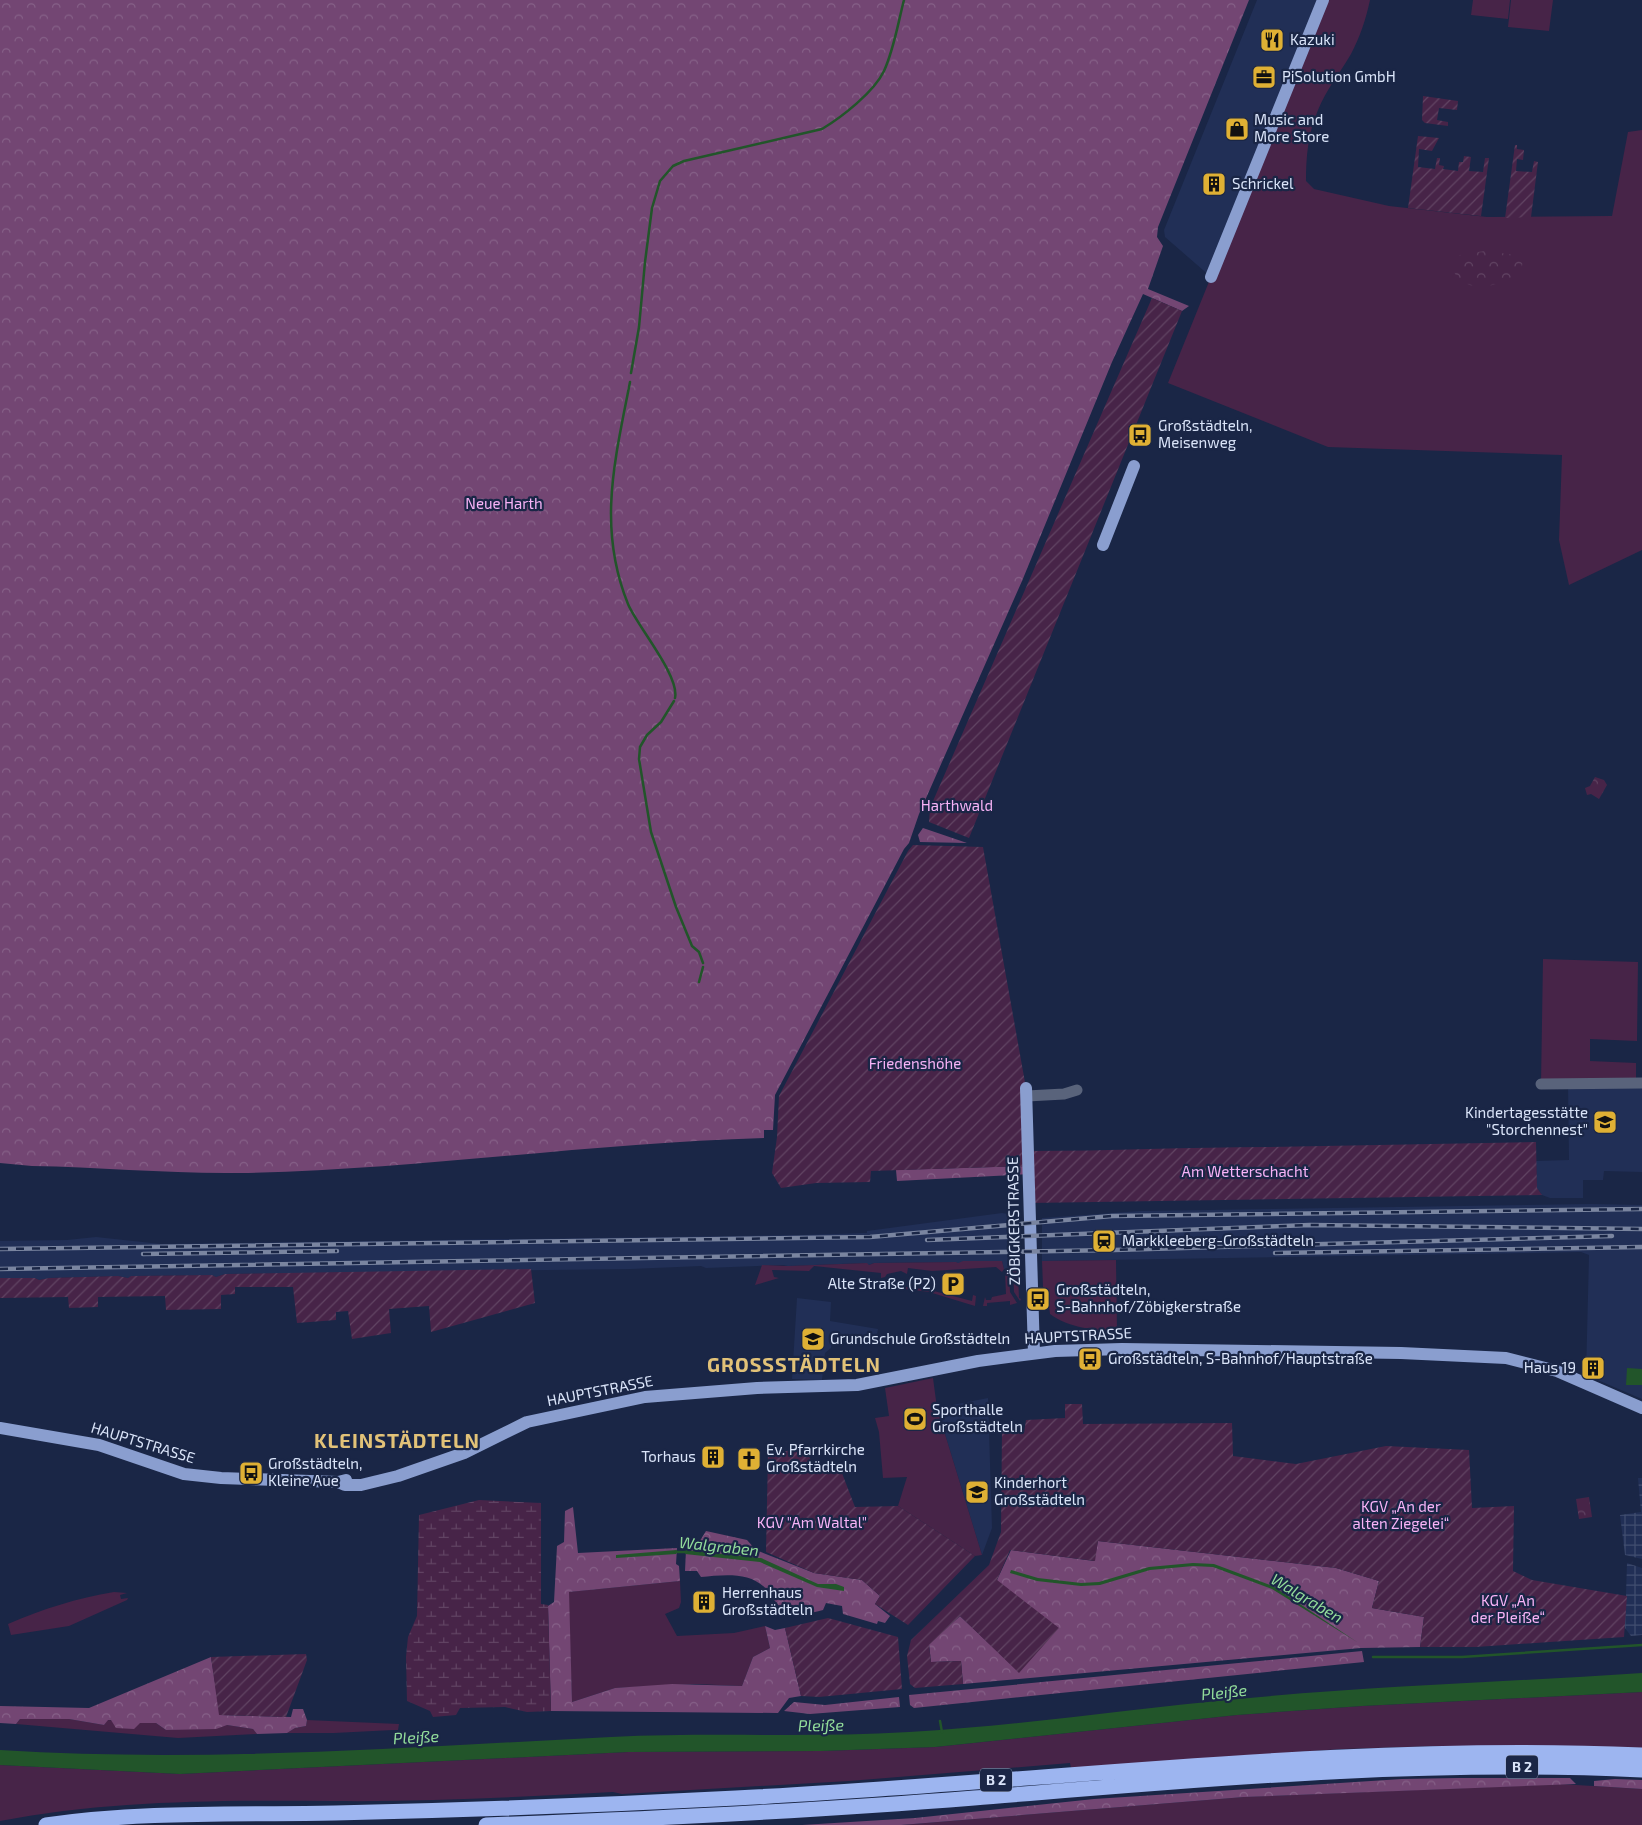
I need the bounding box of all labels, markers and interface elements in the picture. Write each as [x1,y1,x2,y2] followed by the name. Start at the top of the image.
[1259,27,1285,53] restaurant icon: Kazuki
[1290,30,1335,48] place label: Kazuki
[1251,64,1277,90] office icon: PiSolution GmbH
[1282,67,1396,85] place label: PiSolution GmbH
[1254,110,1329,145] place label: Music and More Store
[1224,116,1250,142] shop icon: Music and More Store
[1201,171,1227,197] building icon: Schrickel
[1232,174,1294,192] place label: Schrickel
[1158,416,1252,451] place label: Großstädteln, Meisenweg
[1127,422,1153,448] bus stop icon: Großstädteln, Meisenweg
[465,494,543,512] park label: Neue Harth
[921,796,993,814] park label: Harthwald
[869,1054,961,1072] park label: Friedenshöhe
[1465,1103,1588,1138] place label: Kindertagesstätte "Storchennest"
[1592,1109,1618,1135] school or university icon: Kindertagesstätte "Storchennest"
[1003,1157,1023,1285] street label: ZÖBIGKERSTRASSE
[1182,1162,1309,1180] park label: Am Wetterschacht
[1091,1228,1117,1254] station icon: Markkleeberg-Großstädteln
[1122,1231,1314,1249] place label: Markkleeberg-Großstädteln
[940,1271,966,1297] parking icon: Alte Straße (P2)
[828,1274,936,1292] place label: Alte Straße (P2)
[1056,1280,1241,1315] place label: Großstädteln, S-Bahnhof/Zöbigkerstraße
[1025,1286,1051,1312] bus stop icon: Großstädteln, S-Bahnhof/Zöbigkerstraße
[1024,1323,1132,1347] street label: HAUPTSTRASSE
[800,1326,826,1352] school or university icon: Grundschule Großstädteln
[830,1329,1010,1347] place label: Grundschule Großstädteln
[1077,1346,1103,1372] bus stop icon: Großstädteln, S-Bahnhof/Hauptstraße
[1108,1349,1373,1367] place label: Großstädteln, S-Bahnhof/Hauptstraße
[707,1352,881,1376] district label: GROSSSTÄDTELN
[1580,1355,1606,1381] building icon: Haus 19
[1524,1358,1576,1376] place label: Haus 19
[545,1371,654,1409] street label: HAUPTSTRASSE
[932,1400,1023,1435] place label: Sporthalle Großstädteln
[902,1406,928,1432] sports icon: Sporthalle Großstädteln
[89,1418,197,1466] street label: HAUPTSTRASSE
[314,1428,480,1452] district label: KLEINSTÄDTELN
[766,1440,865,1475] place label: Ev. Pfarrkirche Großstädteln
[700,1444,726,1470] building icon: Torhaus
[736,1446,762,1472] church icon: Ev. Pfarrkirche Großstädteln
[641,1447,696,1465] place label: Torhaus
[268,1454,362,1489] place label: Großstädteln, Kleine Aue
[238,1460,264,1486] bus stop icon: Großstädteln, Kleine Aue
[994,1473,1085,1508] place label: Kinderhort Großstädteln
[964,1479,990,1505] school or university icon: Kinderhort Großstädteln
[1353,1497,1449,1532] park label: KGV „An der alten Ziegelei“
[757,1513,867,1531] park label: KGV "Am Waltal"
[678,1532,760,1559] water label: Walgraben
[1268,1569,1347,1626] water label: Walgraben
[722,1583,813,1618] place label: Herrenhaus Großstädteln
[691,1589,717,1615] building icon: Herrenhaus Großstädteln
[1471,1591,1545,1626] park label: KGV „An der Pleiße“
[1200,1680,1248,1703] water label: Pleiße
[798,1715,845,1734] water label: Pleiße
[393,1726,440,1747] water label: Pleiße
[1506,1755,1538,1778] road number: B 2
[980,1768,1012,1792] road number: B 2

